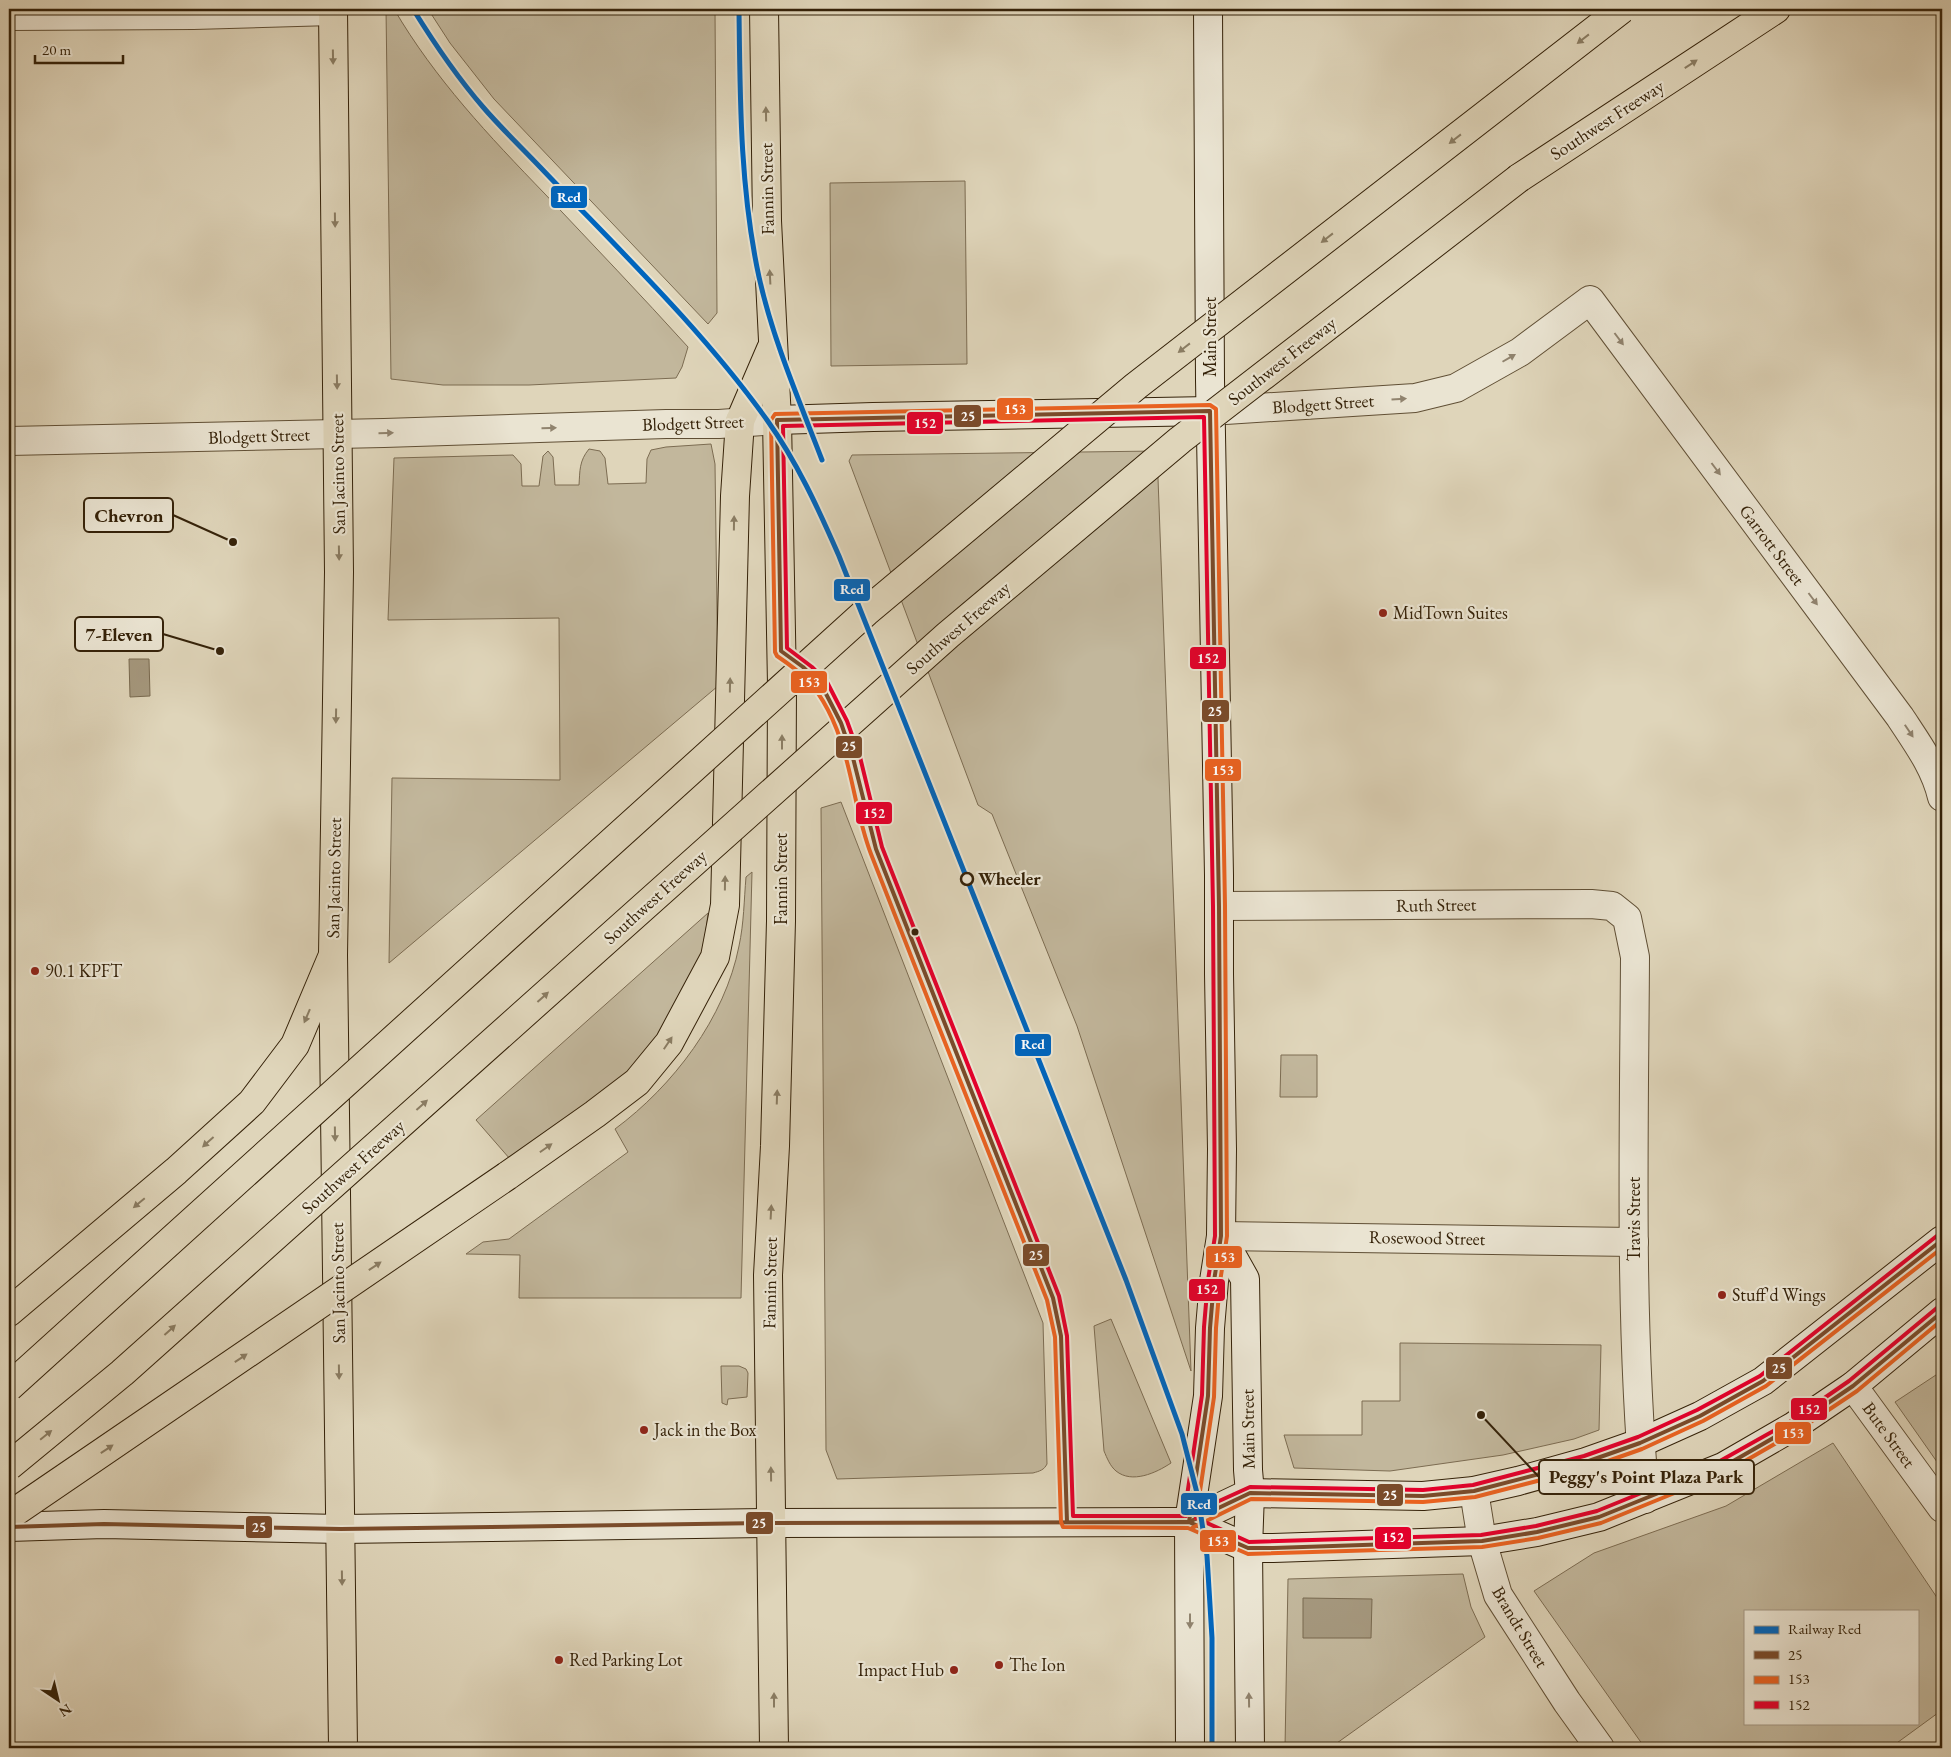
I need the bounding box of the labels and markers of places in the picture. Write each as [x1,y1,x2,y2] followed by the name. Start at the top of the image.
[84,498,173,532] callout: Chevron
[1393,601,1508,624] place label: MidTown Suites
[1377,607,1389,619] marker: MidTown Suites
[75,617,163,651] callout: 7-Eleven
[978,867,1041,890] place label: Wheeler
[960,872,974,886] marker: Wheeler
[910,927,920,937] unlabelled marker
[45,959,123,982] place label: 90.1 KPFT
[29,965,41,977] marker: 90.1 KPFT
[1732,1283,1826,1306] place label: Stuff'd Wings
[1716,1289,1728,1301] marker: Stuff'd Wings
[652,1418,757,1441] place label: Jack in the Box
[638,1424,650,1436] marker: Jack in the Box
[1539,1460,1754,1494] callout: Peggy's Point Plaza Park
[569,1648,683,1671] place label: Red Parking Lot
[1009,1653,1066,1676] place label: The Ion
[553,1654,565,1666] marker: Red Parking Lot
[858,1658,944,1681] place label: Impact Hub
[993,1659,1005,1671] marker: The Ion
[948,1664,960,1676] marker: Impact Hub

